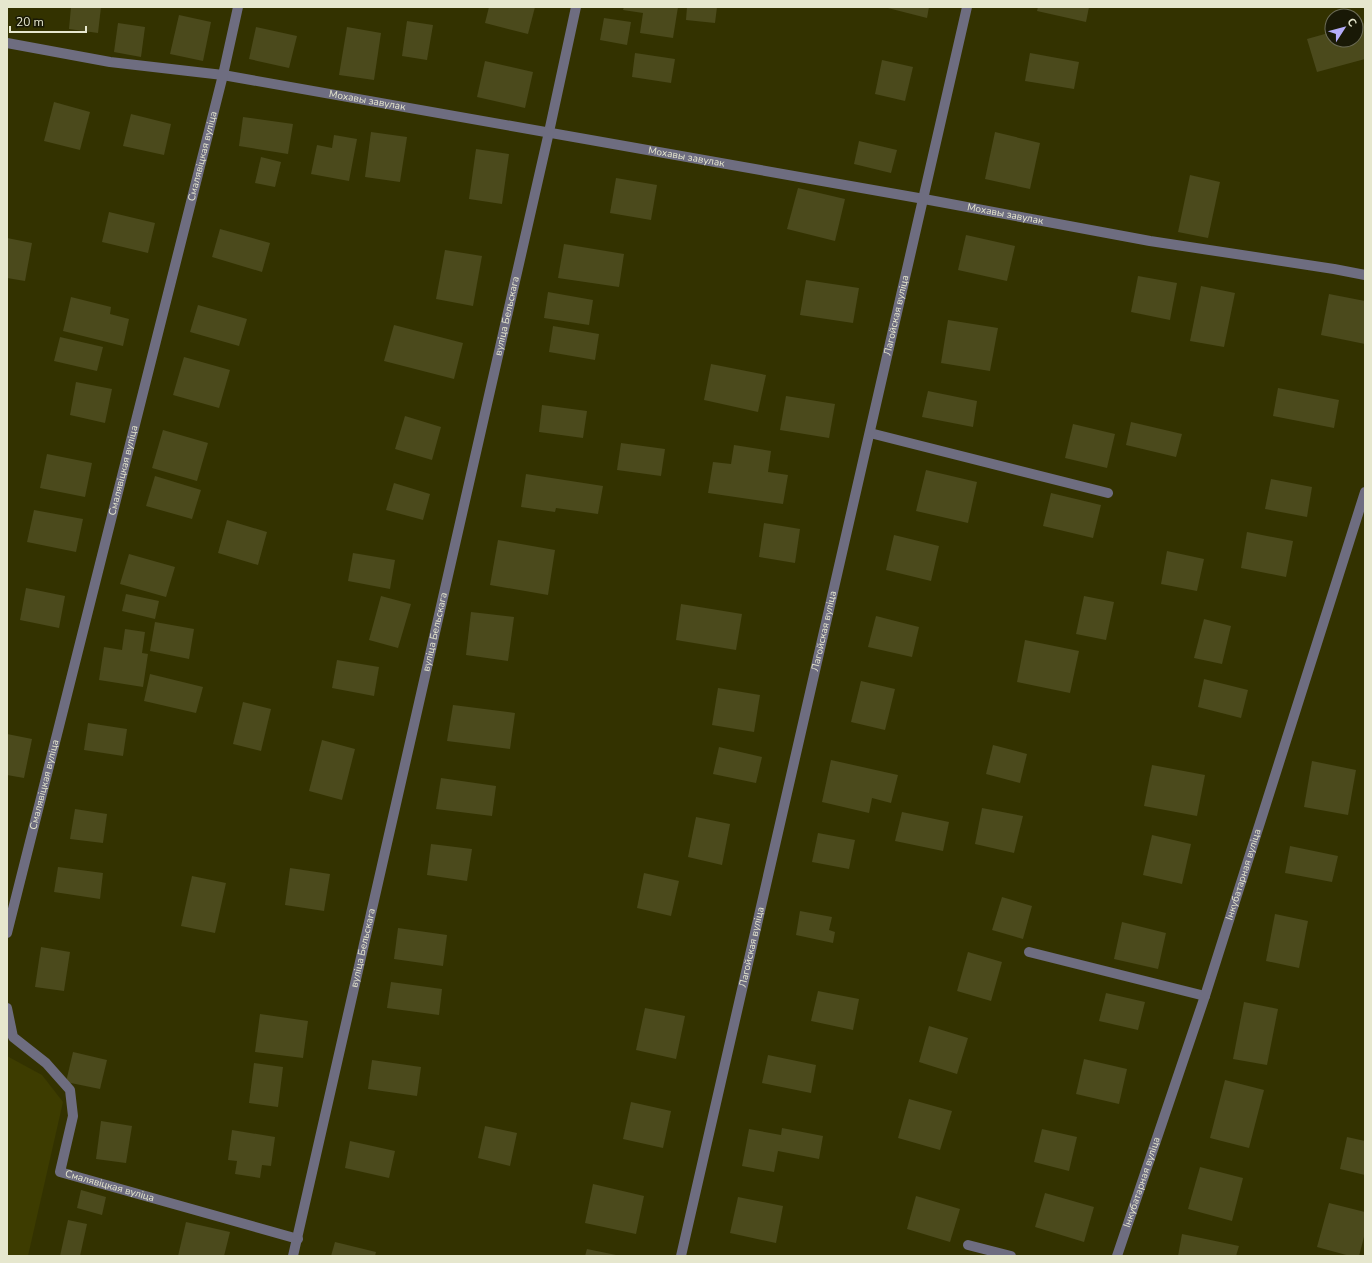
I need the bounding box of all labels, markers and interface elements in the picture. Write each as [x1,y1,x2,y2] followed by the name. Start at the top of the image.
[10,8,86,34] scale bar
[1324,8,1364,48] north arrow
[16,14,44,30] text: 20 m
[1343,15,1360,30] text: С
[328,87,407,114] street label: Мохавы завулак
[184,110,221,203] street label: Смалявіцкая вуліца
[647,143,726,171] street label: Мохавы завулак
[966,200,1045,228] street label: Мохавы завулак
[880,274,912,357] street label: Лагойская вуліца
[491,275,523,357] street label: вуліца Бельскага
[105,424,142,517] street label: Смалявіцкая вуліца
[808,590,840,673] street label: Лагойская вуліца
[419,591,451,673] street label: вуліца Бельскага
[26,738,62,831] street label: Смалявіцкая вуліца
[1223,827,1265,922] street label: Інкубатарная вуліца
[736,905,768,989] street label: Лагойская вуліца
[347,907,379,989] street label: вуліца Бельскага
[1120,1135,1164,1229] street label: Інкубатарная вуліца
[63,1167,156,1205] street label: Смалявіцкая вуліца

